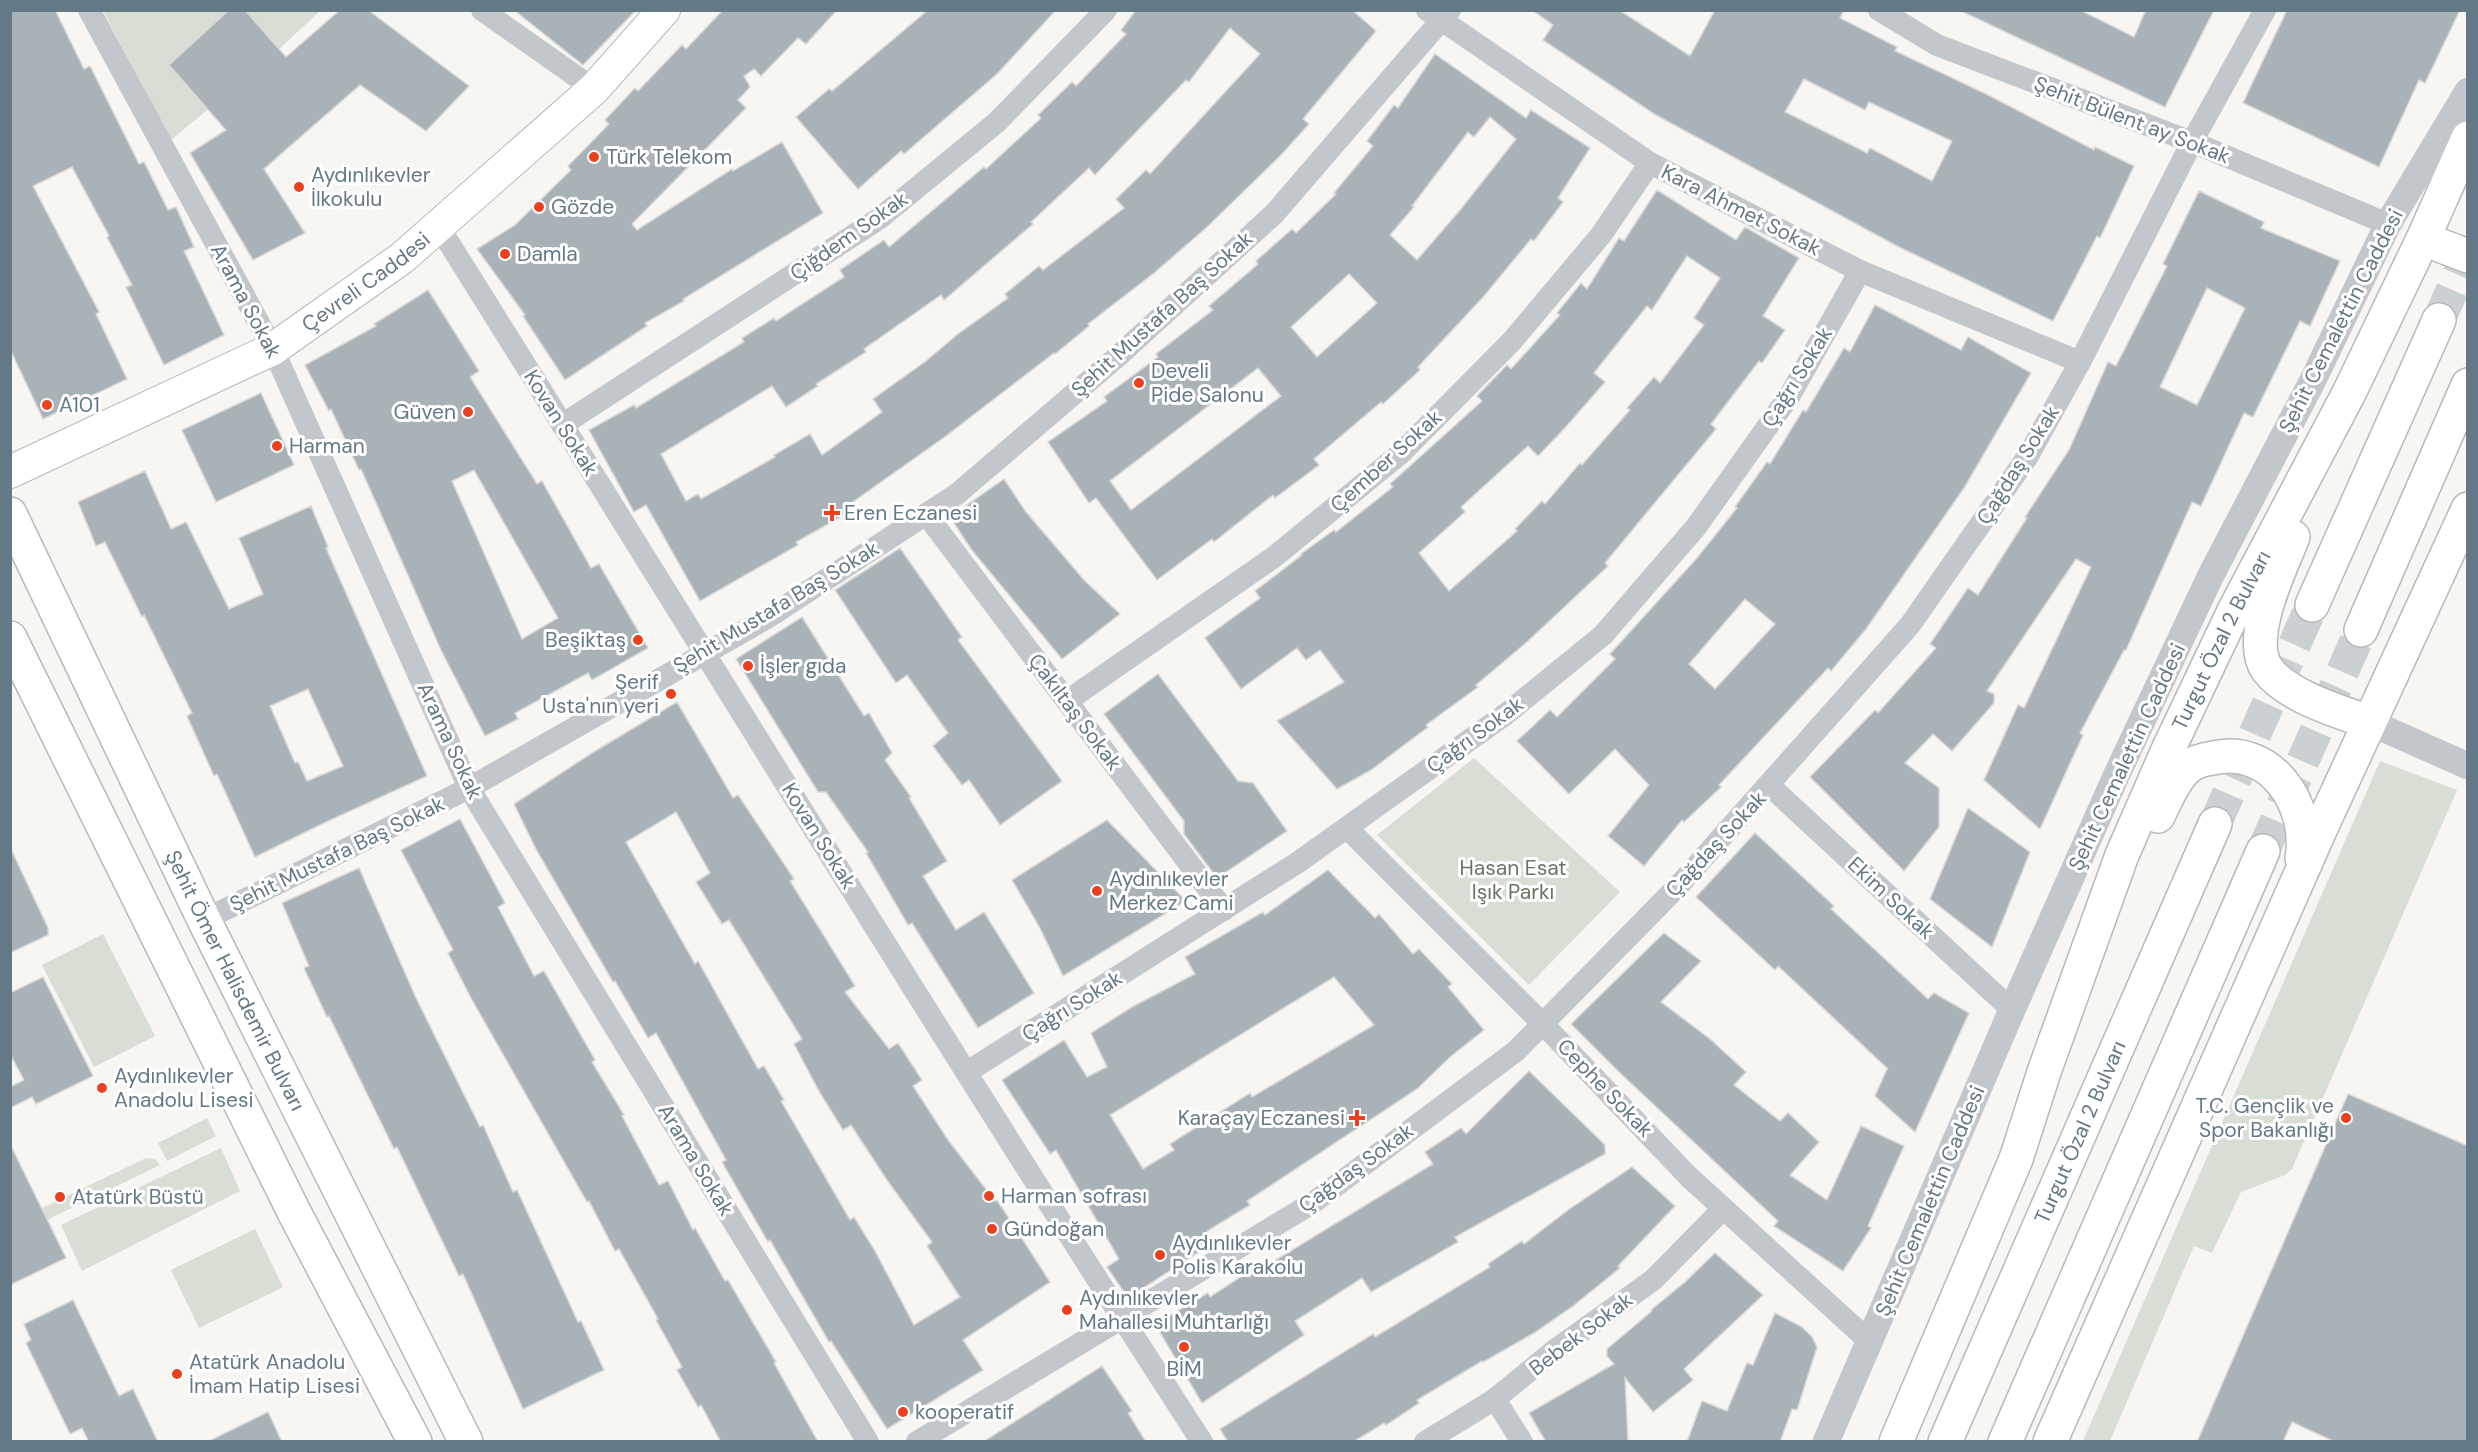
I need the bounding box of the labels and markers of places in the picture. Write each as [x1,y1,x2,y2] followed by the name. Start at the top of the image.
[606,143,732,171] place label: Türk Telekom
[587,150,601,164] marker: Türk Telekom
[311,161,431,213] place label: Aydınlıkevler İlkokulu
[292,180,306,194] marker: Aydınlıkevler İlkokulu
[551,193,614,221] place label: Gözde
[532,200,546,214] marker: Gözde
[517,240,578,268] place label: Damla
[498,247,512,261] marker: Damla
[1151,357,1264,409] place label: Develi Pide Salonu
[1132,376,1146,390] marker: Develi Pide Salonu
[59,391,100,419] place label: A101
[40,398,54,412] marker: A101
[394,398,456,426] place label: Güven
[461,405,475,419] marker: Güven
[289,432,365,460] place label: Harman
[270,439,284,453] marker: Harman
[844,499,977,527] place label: Eren Eczanesi
[825,506,839,520] marker: Eren Eczanesi
[545,626,626,654] place label: Beşiktaş
[631,633,645,647] marker: Beşiktaş
[760,652,846,680] place label: İşler gıda
[741,659,755,673] marker: İşler gıda
[542,668,659,720] place label: Şerif Usta'nın yeri
[664,687,678,701] marker: Şerif Usta'nın yeri
[1109,865,1234,917] place label: Aydınlıkevler Merkez Cami
[1090,884,1104,898] marker: Aydınlıkevler Merkez Cami
[114,1062,254,1114] place label: Aydınlıkevler Anadolu Lisesi
[95,1081,109,1095] marker: Aydınlıkevler Anadolu Lisesi
[2195,1092,2334,1144] place label: T.C. Gençlik ve Spor Bakanlığı
[1178,1104,1345,1132] place label: Karaçay Eczanesi
[1350,1111,1364,1125] marker: Karaçay Eczanesi
[2339,1111,2353,1125] marker: T.C. Gençlik ve Spor Bakanlığı
[1001,1182,1147,1210] place label: Harman sofrası
[72,1183,204,1211] place label: Atatürk Büstü
[982,1189,996,1203] marker: Harman sofrası
[53,1190,67,1204] marker: Atatürk Büstü
[1004,1215,1104,1243] place label: Gündoğan
[985,1222,999,1236] marker: Gündoğan
[1172,1229,1303,1281] place label: Aydınlıkevler Polis Karakolu
[1153,1248,1167,1262] marker: Aydınlıkevler Polis Karakolu
[1079,1284,1269,1336] place label: Aydınlıkevler Mahallesi Muhtarlığı
[1060,1303,1074,1317] marker: Aydınlıkevler Mahallesi Muhtarlığı
[1177,1340,1191,1354] marker: BİM
[189,1348,360,1400] place label: Atatürk Anadolu İmam Hatip Lisesi
[1166,1355,1202,1383] place label: BİM
[170,1367,184,1381] marker: Atatürk Anadolu İmam Hatip Lisesi
[915,1398,1014,1426] place label: kooperatif
[896,1405,910,1419] marker: kooperatif

